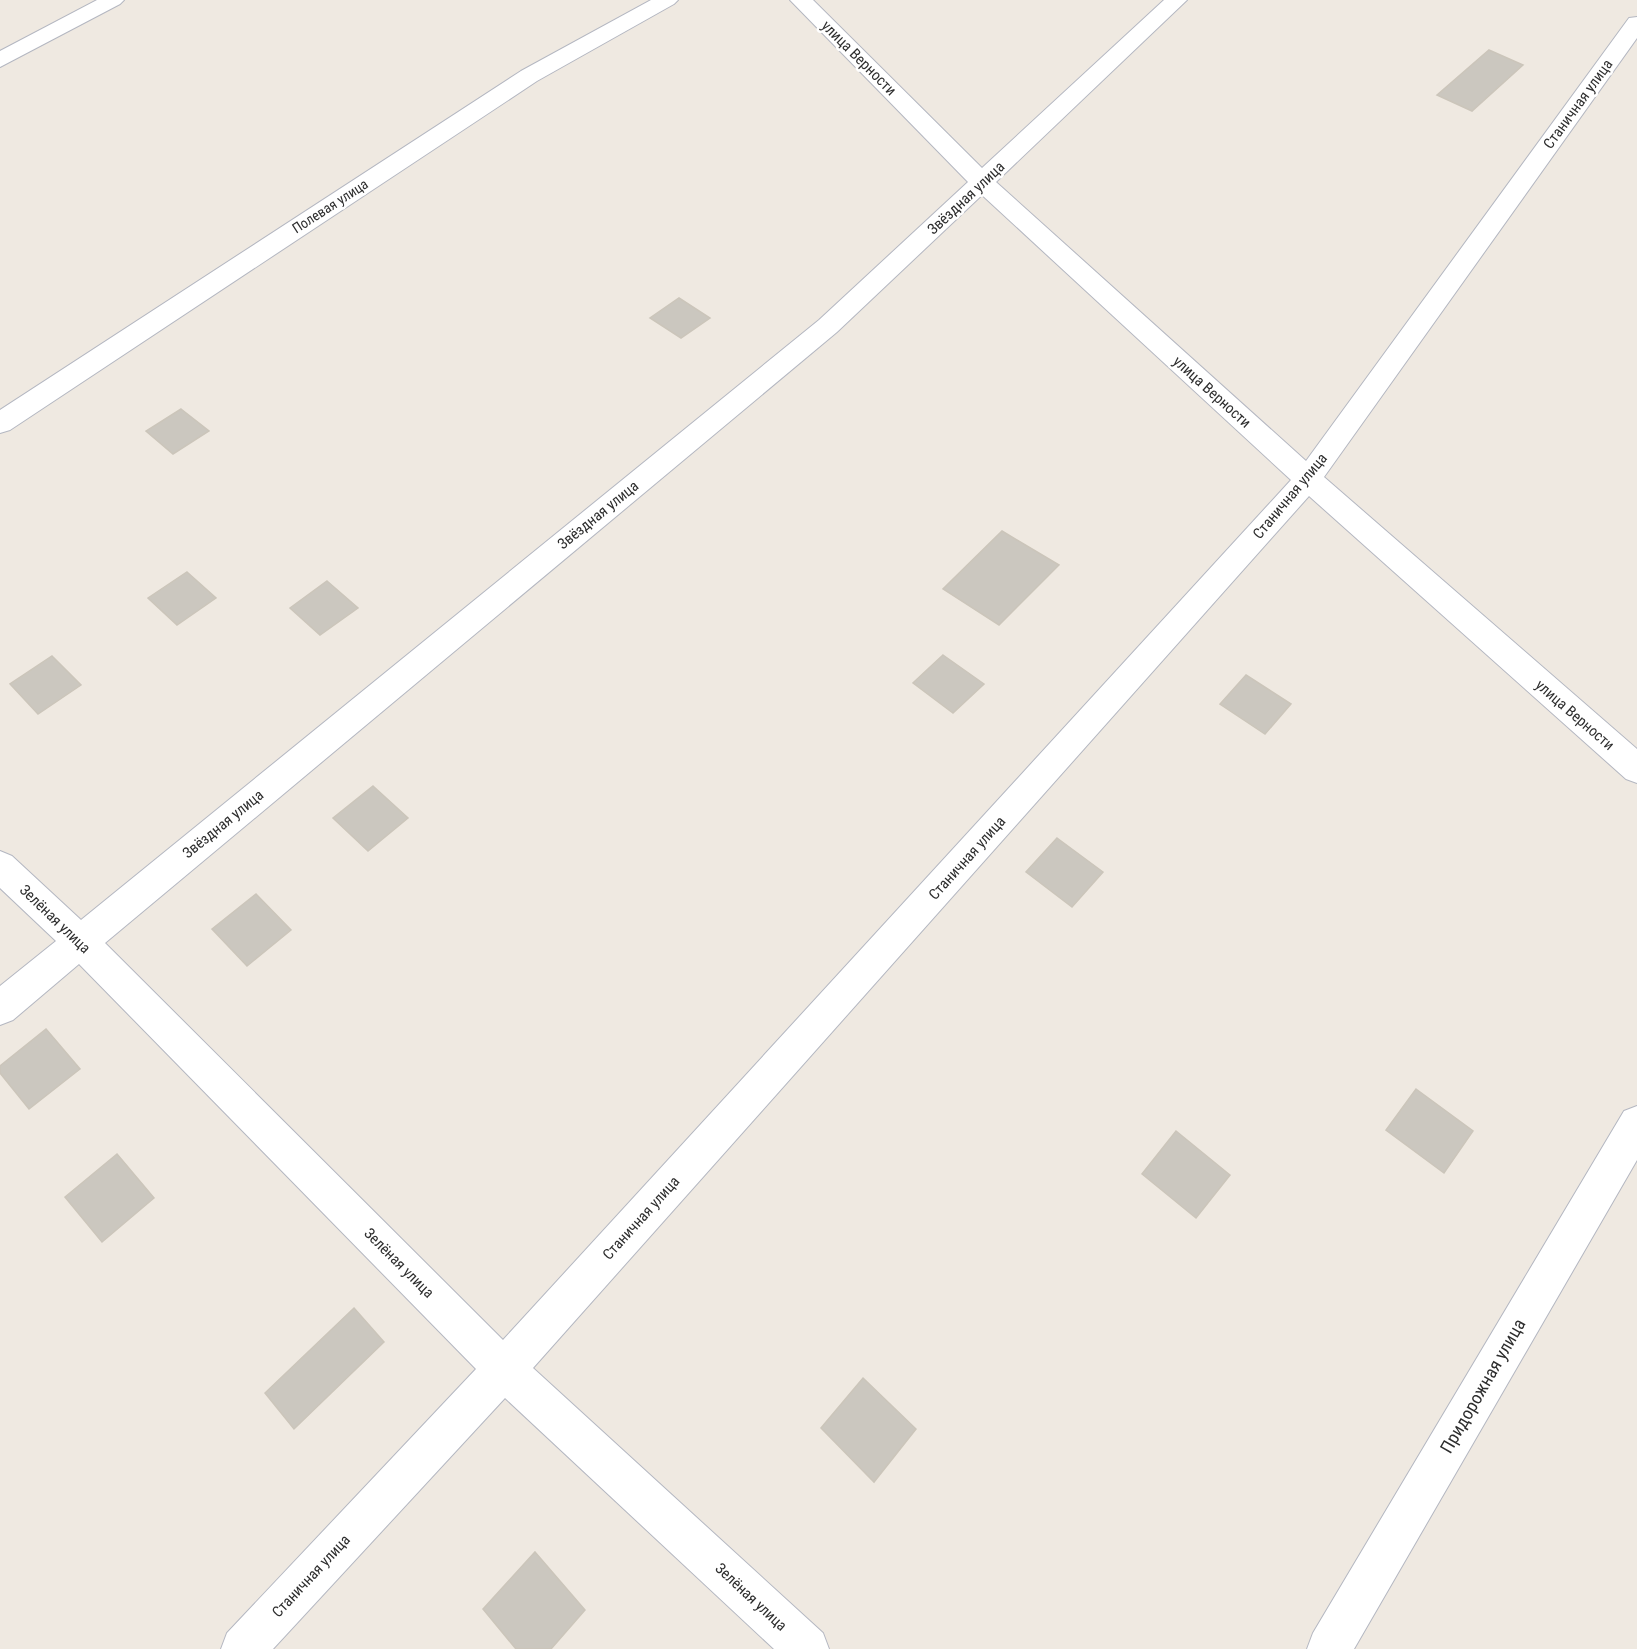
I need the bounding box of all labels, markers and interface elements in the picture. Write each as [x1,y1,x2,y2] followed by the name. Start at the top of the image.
[818,17,900,99] street label: улица Верности
[1540,56,1616,152] street label: Станичная улица
[924,158,1008,238] street label: Звёздная улица
[289,176,371,236] street label: Полевая улица
[1169,352,1255,432] street label: улица Верности
[1249,450,1331,542] street label: Станичная улица
[554,477,642,553] street label: Звёздная улица
[1532,676,1618,754] street label: улица Верности
[179,786,267,862] street label: Звёздная улица
[925,813,1009,903] street label: Станичная улица
[16,881,94,957] street label: Зелёная улица
[599,1173,683,1263] street label: Станичная улица
[360,1224,438,1302] street label: Зелёная улица
[1436,1315,1530,1457] street label: Придорожная улица
[268,1531,354,1621] street label: Станичная улица
[711,1559,791,1635] street label: Зелёная улица

